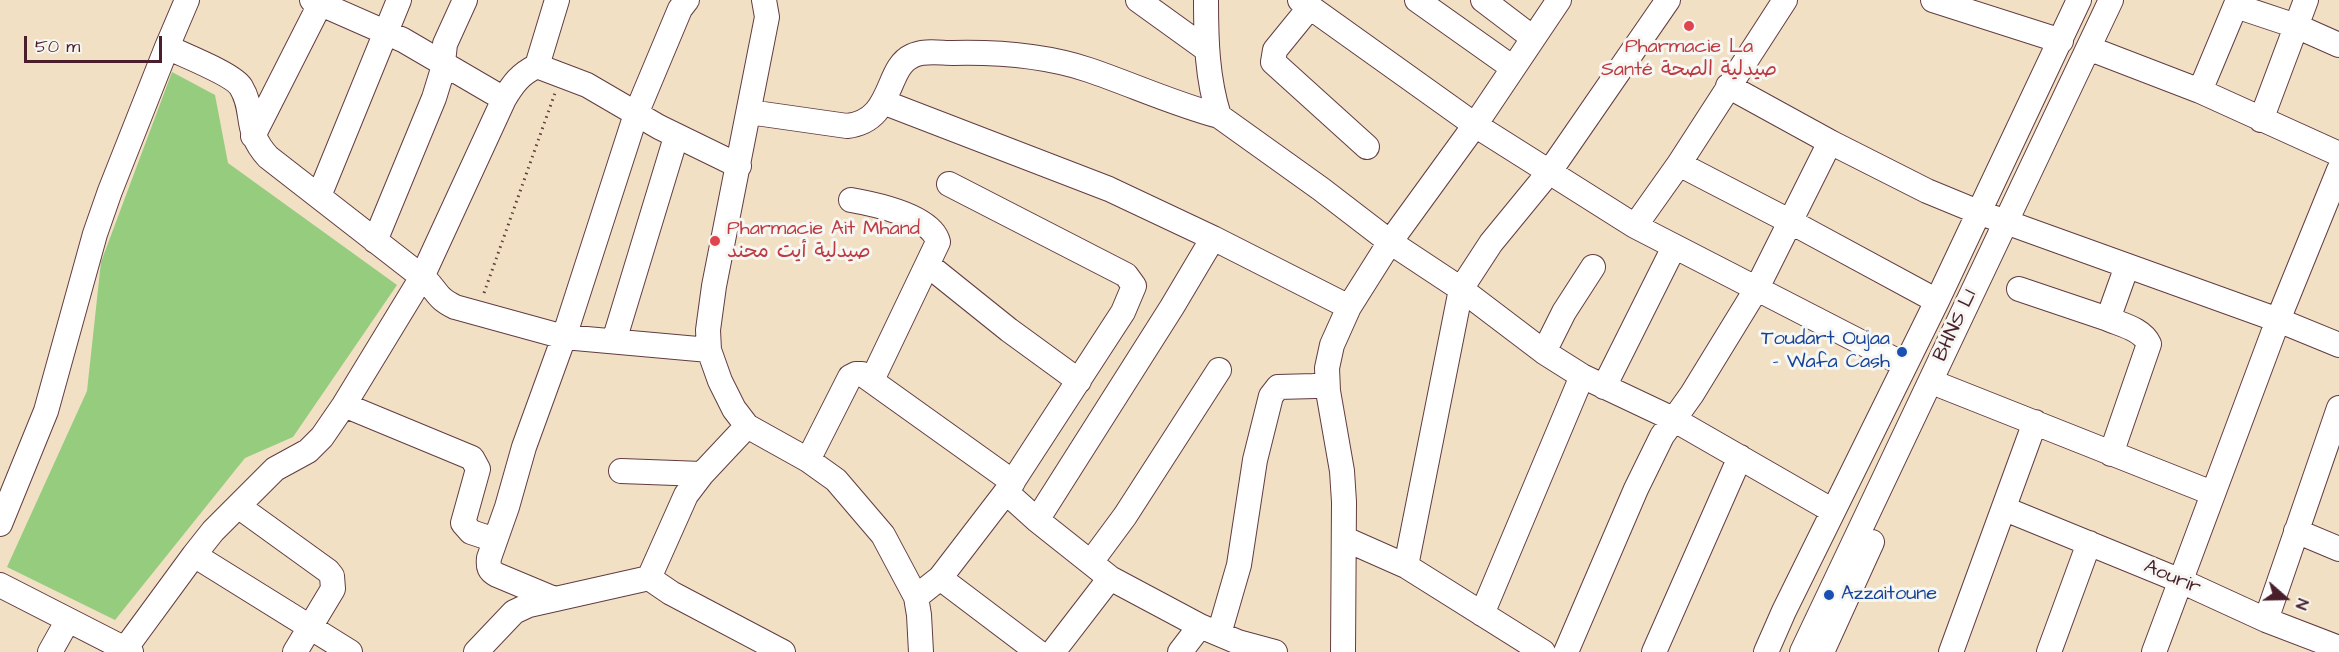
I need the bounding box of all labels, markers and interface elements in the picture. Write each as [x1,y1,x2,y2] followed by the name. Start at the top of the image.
[1682,19,1696,33] marker: Pharmacie La Santé صيدلية الصحة
[27,24,165,62] scale bar
[35,34,80,59] text: 50 m
[1601,36,1777,83] place label: Pharmacie La Santé صيدلية الصحة
[727,218,920,265] place label: Pharmacie Ait Mhand صيدلية أيت محند
[708,234,722,248] marker: Pharmacie Ait Mhand صيدلية أيت محند
[1929,286,1983,366] street label: BHNS L1
[1761,328,1890,375] place label: Toudart Oujaa - Wafa Cash
[1895,345,1909,359] marker: Toudart Oujaa - Wafa Cash
[2140,555,2204,601] street label: Aourir
[2255,568,2315,628] north arrow
[1841,583,1937,607] place label: Azzaitoune
[1822,588,1836,602] marker: Azzaitoune
[2290,596,2314,613] text: N

